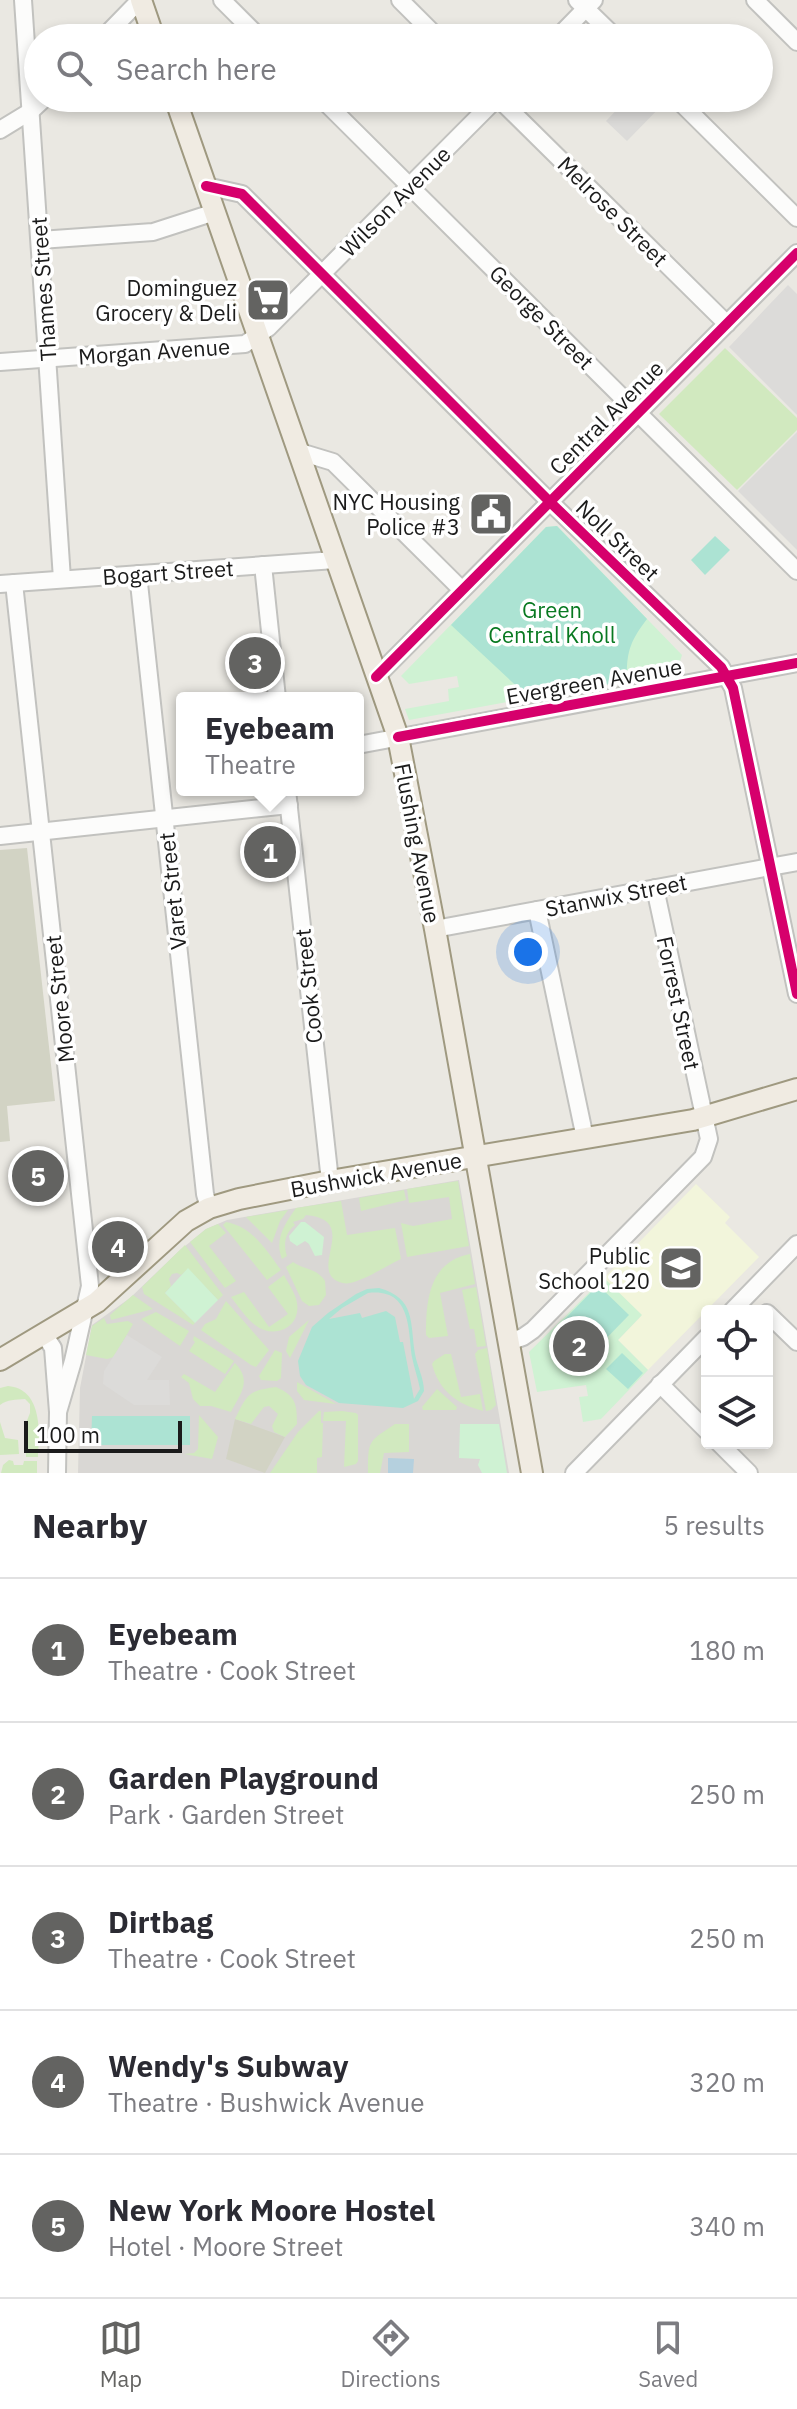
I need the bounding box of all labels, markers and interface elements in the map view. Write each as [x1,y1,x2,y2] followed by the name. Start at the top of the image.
[24,24,773,112] search box
[52,46,96,90] icon: search
[116,49,277,88] text: Search here
[333,139,457,263] street label: Wilson Avenue
[552,150,674,272] street label: Melrose Street
[23,216,63,362] street label: Thames Street
[484,259,600,375] street label: George Street
[95,273,237,327] place label: Dominguez Grocery & Deli
[244,276,292,324] supermarket icon: Dominguez Grocery & Deli
[77,331,231,371] street label: Morgan Avenue
[543,354,669,480] street label: Central Avenue
[333,487,460,541] place label: NYC Housing Police #3
[467,490,515,538] public building icon: NYC Housing Police #3
[570,493,666,587] street label: Noll Street
[101,553,235,591] street label: Bogart Street
[488,595,616,649] park label: Green Central Knoll
[229,633,281,693] pin: 3
[504,651,684,711] street label: Evergreen Avenue
[176,692,364,796] popup
[205,708,335,747] text: Eyebeam
[205,747,296,781] text: Theatre
[388,761,448,925] street label: Flushing Avenue
[244,822,296,882] pin: 1
[151,831,193,951] street label: Varet Street
[543,867,689,923] street label: Stanwix Street
[288,927,328,1045] street label: Cook Street
[508,932,548,972] your location
[651,933,707,1073] street label: Forrest Street
[38,934,80,1064] street label: Moore Street
[288,1145,464,1203] street label: Bushwick Avenue
[12,1146,64,1206] pin: 5
[92,1217,144,1277] pin: 4
[538,1241,650,1295] place label: Public School 120
[657,1244,705,1292] school or university icon: Public School 120
[701,1305,773,1449] map controls
[701,1305,773,1377] button: locate
[553,1316,605,1376] pin: 2
[701,1377,773,1449] button: layers
[24,1417,182,1453] scale bar
[36,1420,100,1449] text: 100 m
[32,1503,147,1547] text: Nearby
[663,1508,765,1542] text: 5 results
[108,1614,238,1653] text: Eyebeam
[50,1633,66,1667] text: 1
[689,1633,765,1667] text: 180 m
[108,1653,356,1687] text: Theatre · Cook Street
[108,1758,379,1797] text: Garden Playground
[50,1777,66,1811] text: 2
[689,1777,765,1811] text: 250 m
[108,1797,344,1831] text: Park · Garden Street
[108,1902,213,1941] text: Dirtbag
[50,1921,66,1955] text: 3
[689,1921,765,1955] text: 250 m
[108,1941,356,1975] text: Theatre · Cook Street
[108,2046,348,2085] text: Wendy's Subway
[50,2065,66,2099] text: 4
[689,2065,765,2099] text: 320 m
[108,2085,425,2119] text: Theatre · Bushwick Avenue
[108,2190,435,2229] text: New York Moore Hostel
[50,2209,66,2243] text: 5
[689,2209,765,2243] text: 340 m
[108,2229,343,2263] text: Hotel · Moore Street
[99,2316,143,2393] tab: Map
[341,2316,441,2393] tab: Directions
[638,2316,698,2393] tab: Saved

